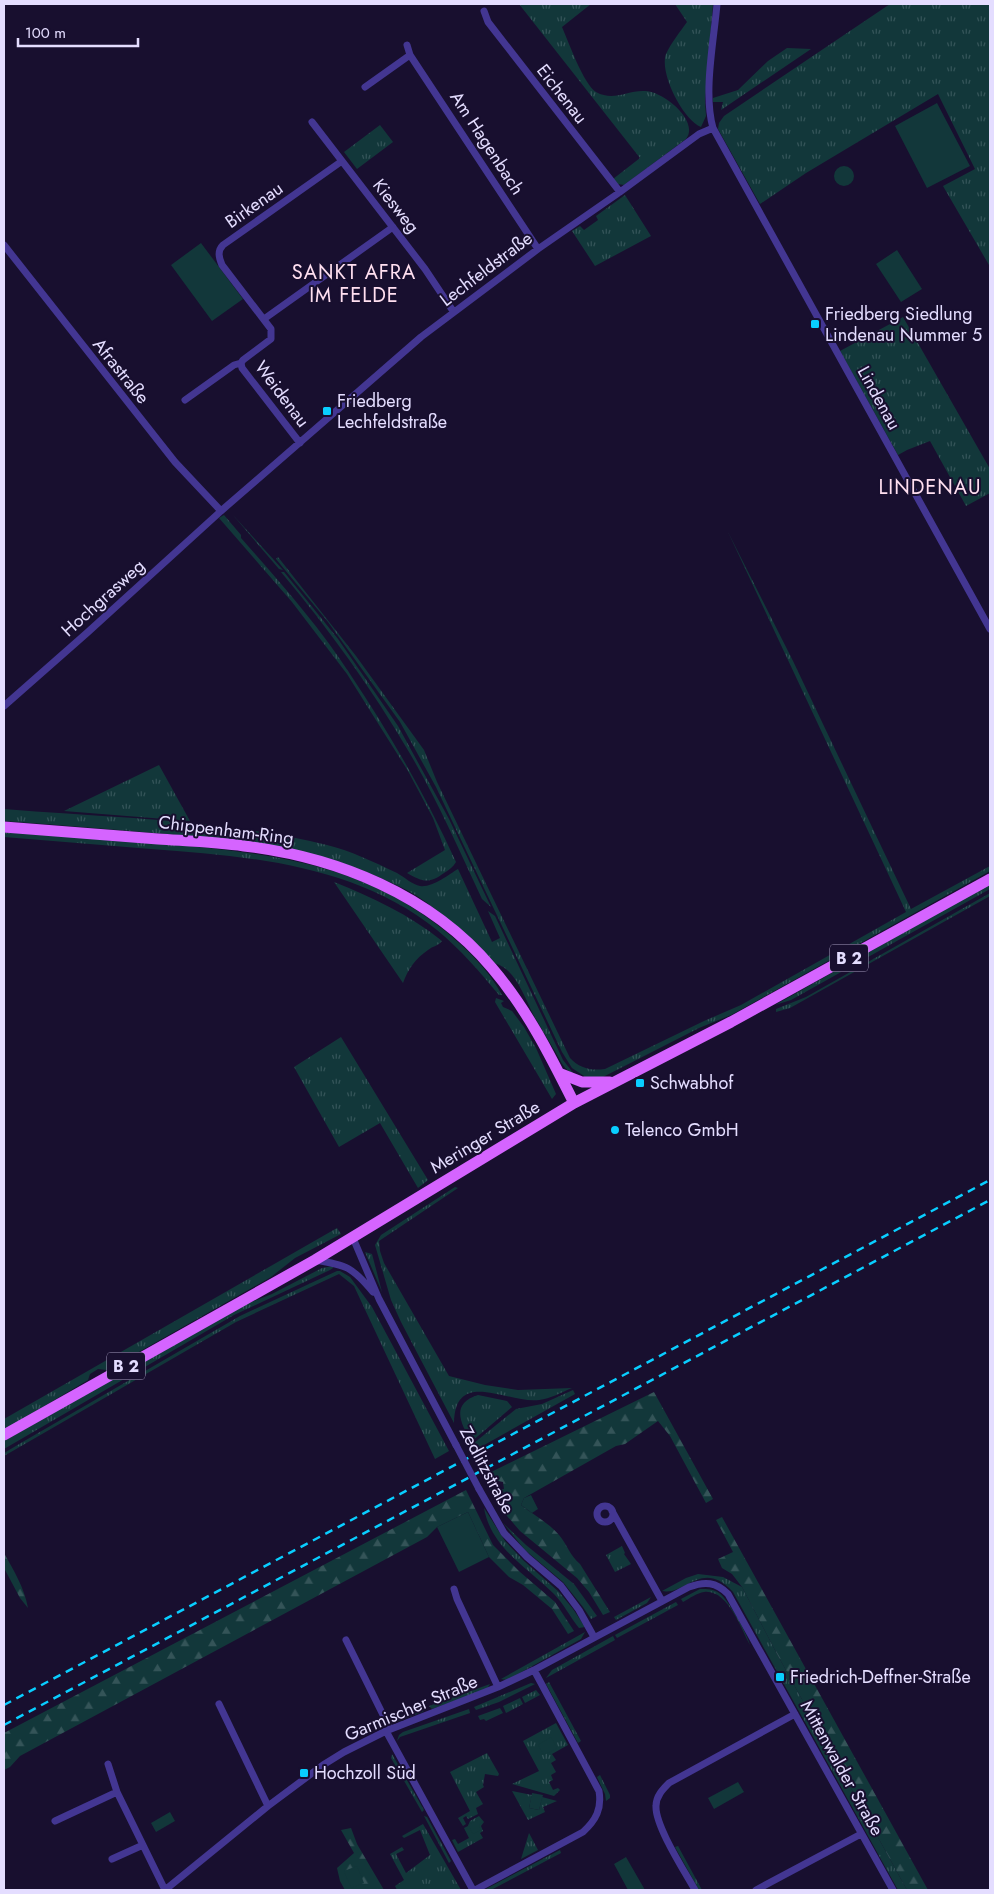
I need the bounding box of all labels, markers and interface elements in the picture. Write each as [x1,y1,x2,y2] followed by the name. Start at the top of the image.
[18,15,138,47] scale bar
[25,22,66,44] text: 100 m
[530,59,594,129] street label: Eichenau
[444,86,530,200] street label: Am Hagenbach
[366,173,426,239] street label: Kiesweg
[220,176,288,234] street label: Birkenau
[434,225,538,313] street label: Lechfeldstraße
[292,258,416,310] district label: SANKT AFRA IM FELDE
[825,301,982,348] place label: Friedberg Siedlung Lindenau Nummer 5
[809,318,821,330] marker: Friedberg Siedlung Lindenau Nummer 5
[86,333,156,409] street label: Afrastraße
[248,355,316,433] street label: Weidenau
[851,361,907,435] street label: Lindenau
[337,388,447,435] place label: Friedberg Lechfeldstraße
[321,405,333,417] marker: Friedberg Lechfeldstraße
[878,473,982,502] district label: LINDENAU
[55,553,151,643] street label: Hochgrasweg
[157,809,295,851] street label: Chippenham-Ring
[830,944,868,971] road number: B 2
[650,1070,734,1096] place label: Schwabhof
[634,1077,646,1089] marker: Schwabhof
[425,1094,545,1180] street label: Meringer Straße
[625,1117,739,1143] place label: Telenco GmbH
[609,1124,621,1136] marker: Telenco GmbH
[107,1352,145,1380] road number: B 2
[453,1421,521,1519] street label: Zedlitzstraße
[790,1664,971,1690] place label: Friedrich-Deffner-Straße
[341,1668,481,1748] street label: Garmischer Straße
[774,1671,786,1683] marker: Friedrich-Deffner-Straße
[794,1696,890,1840] street label: Mittenwalder Straße
[314,1760,416,1786] place label: Hochzoll Süd
[298,1767,310,1779] marker: Hochzoll Süd

